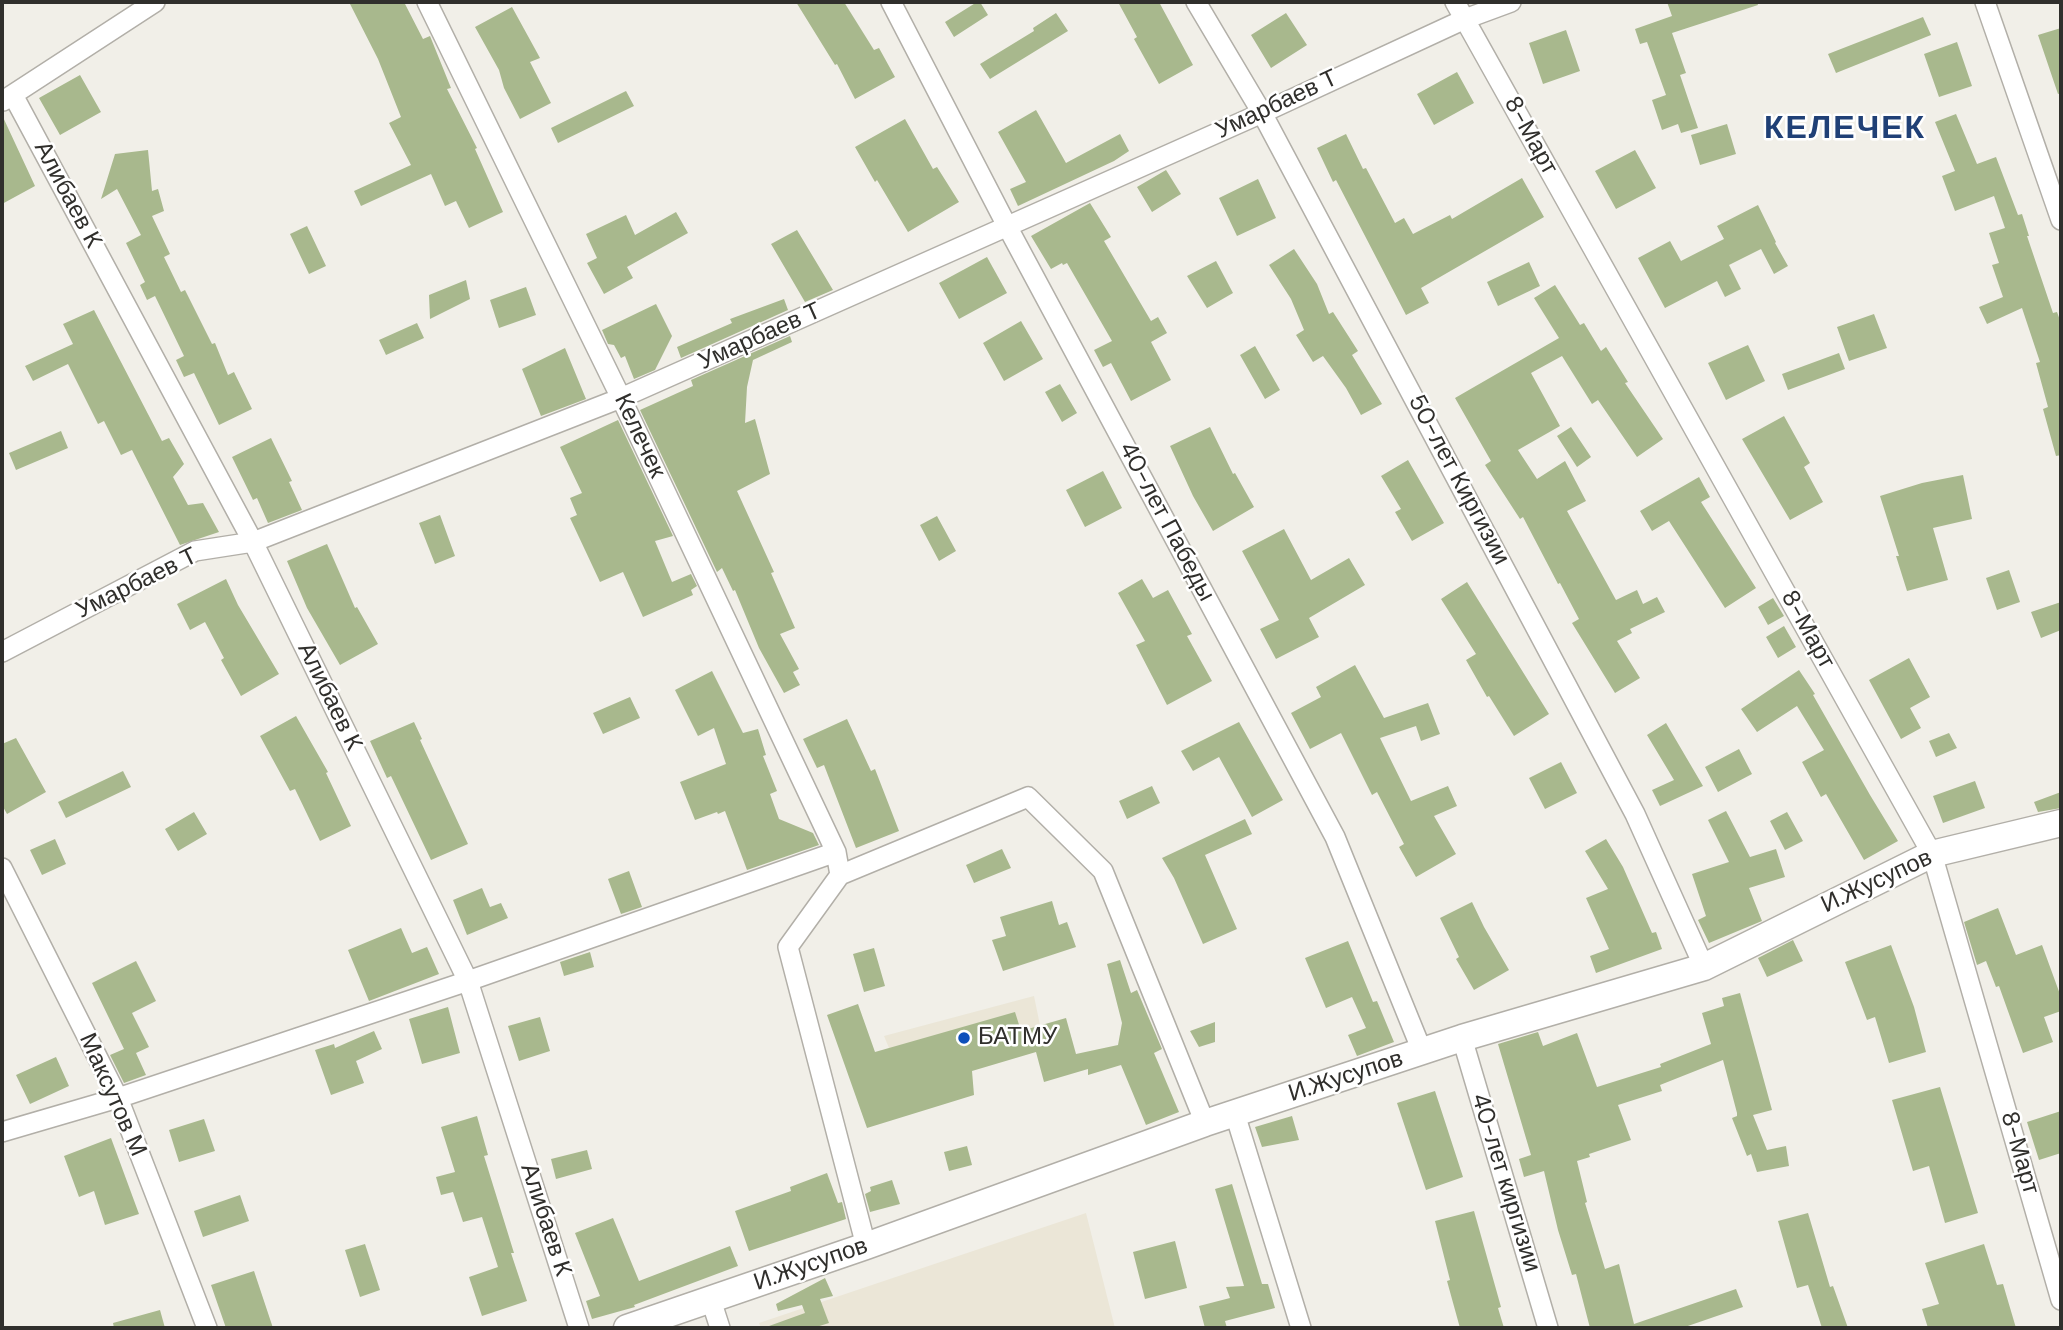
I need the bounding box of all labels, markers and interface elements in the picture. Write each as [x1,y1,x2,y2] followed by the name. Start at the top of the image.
[1212,64,1342,146] street label: Умарбаев Т
[1497,92,1563,180] street label: 8-Март
[1765,111,1925,149] district label: КЕЛЕЧЕК
[27,137,107,253] street label: Алибаев К
[694,297,826,377] street label: Умарбаев Т
[607,389,671,483] street label: Келечек
[1401,390,1515,570] street label: 50-лет Киргизии
[1112,438,1220,606] street label: 40-лет Пабеды
[72,542,202,626] street label: Умарбаев Т
[1774,586,1840,674] street label: 8-Март
[291,638,367,756] street label: Алибаев К
[1817,844,1937,920] street label: И.Жусупов
[978,1024,1057,1052] place label: БАТМУ
[72,1029,152,1161] street label: Максутов М
[956,1030,972,1046] marker: БАТМУ
[1285,1045,1407,1109] street label: И.Жусупов
[1464,1090,1546,1276] street label: 40-лет киргизии
[1993,1108,2045,1198] street label: 8-Март
[513,1160,577,1280] street label: Алибаев К
[750,1232,872,1298] street label: И.Жусупов

